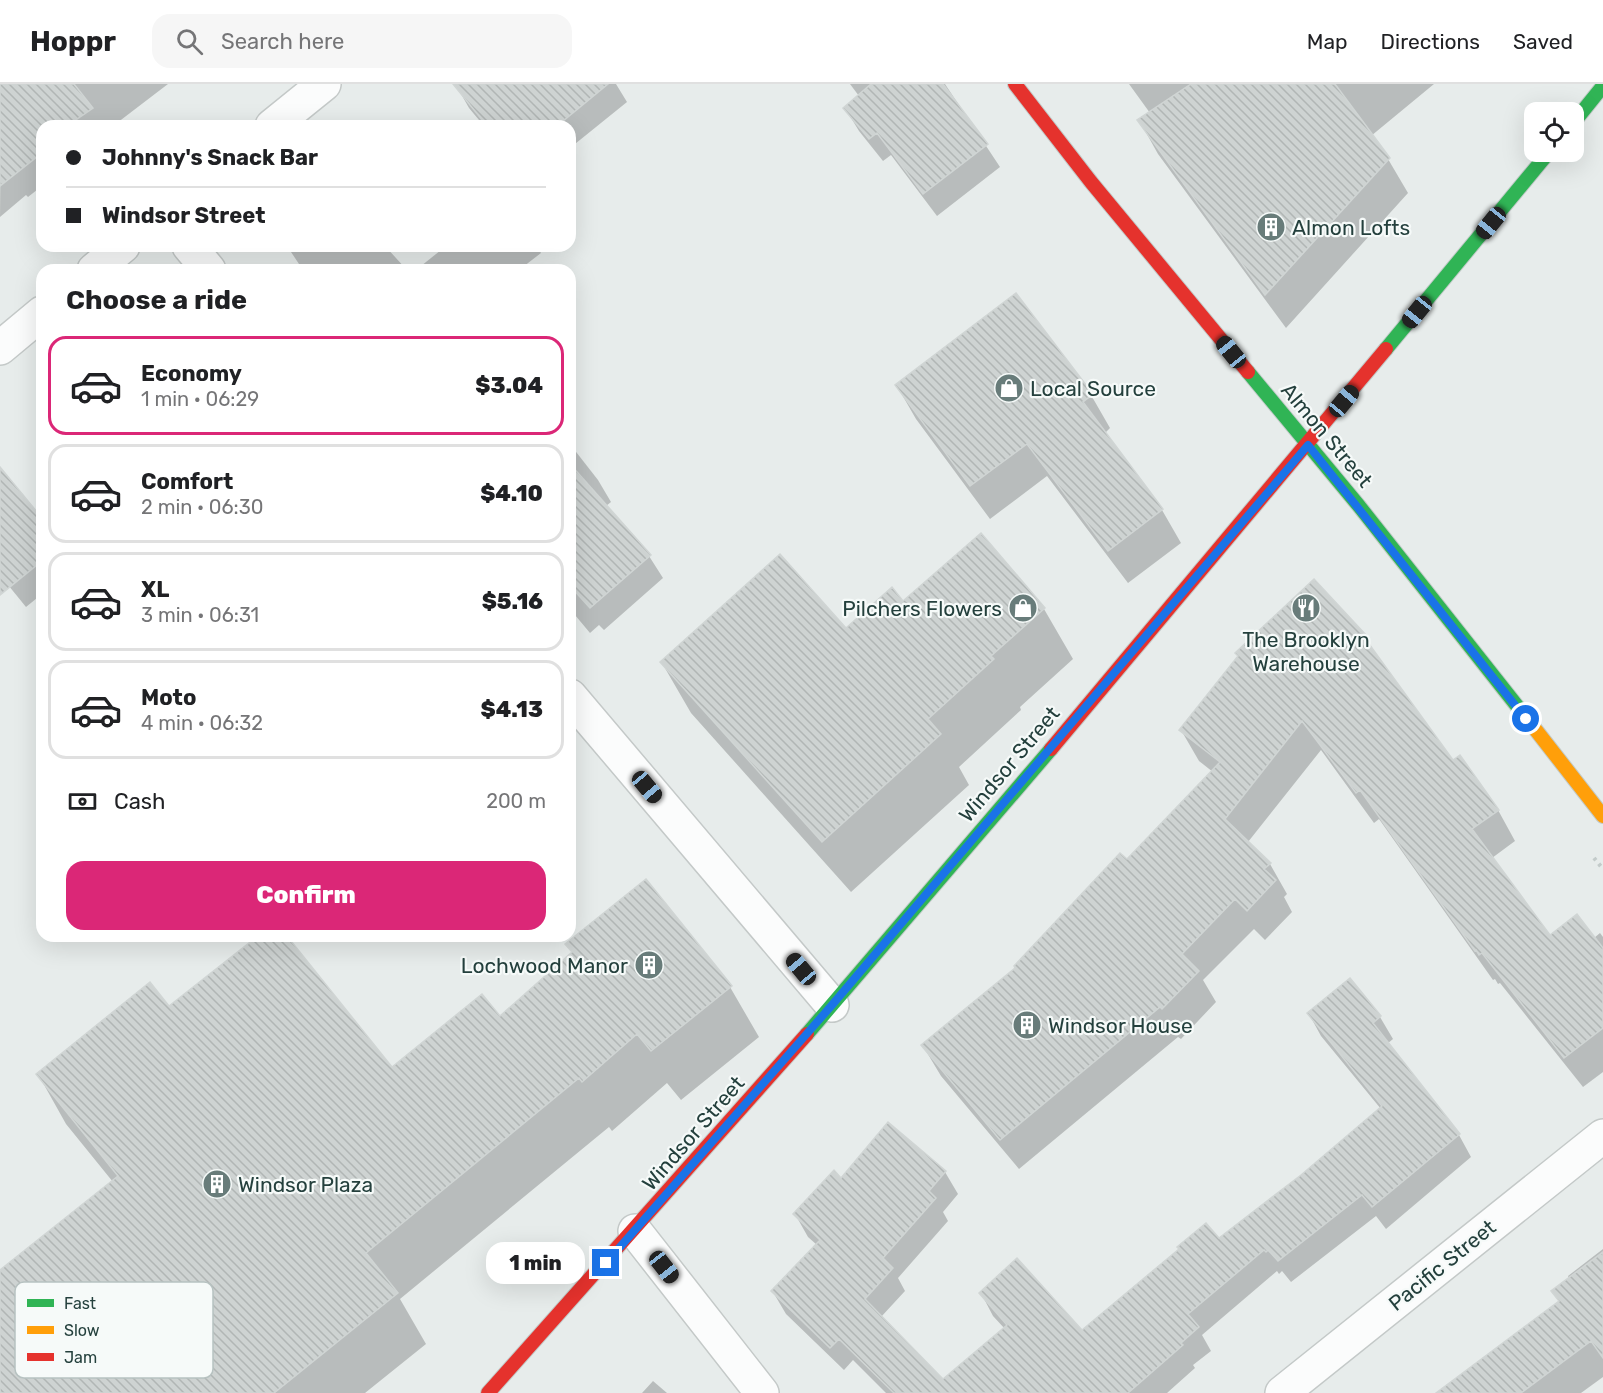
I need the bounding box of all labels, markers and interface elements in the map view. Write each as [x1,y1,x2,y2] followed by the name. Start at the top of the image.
[152,14,572,68] search box
[30,25,116,58] text: Hoppr
[173,25,206,58] icon: search
[221,28,344,55] text: Search here
[1307,29,1348,54] text: Map
[1381,29,1480,54] text: Directions
[1513,29,1573,54] text: Saved
[1524,102,1584,162] map controls
[1524,102,1584,162] button: locate
[102,144,318,171] text: Johnny's Snack Bar
[102,202,266,229] text: Windsor Street
[1473,203,1509,243] car
[1255,211,1287,243] building icon: Almon Lofts
[1292,215,1410,240] place label: Almon Lofts
[66,284,247,316] text: Choose a ride
[1399,292,1435,332] car
[1213,332,1249,372] car
[69,359,123,413] icon: car
[141,360,242,387] text: Economy
[475,372,543,399] text: $3.04
[993,372,1025,404] shop icon: Local Source
[1030,376,1156,401] place label: Local Source
[1276,378,1378,492] street label: Almon Street
[1326,381,1362,421] car
[141,387,259,411] text: 1 min · 06:29
[69,467,123,521] icon: car
[141,468,233,495] text: Comfort
[480,480,543,507] text: $4.10
[141,495,263,519] text: 2 min · 06:30
[69,575,123,629] icon: car
[141,576,169,603] text: XL
[482,588,543,615] text: $5.16
[1007,592,1039,624] shop icon: Pilchers Flowers
[1290,592,1322,624] restaurant icon: The Brooklyn Warehouse
[842,596,1002,621] place label: Pilchers Flowers
[141,603,259,627] text: 3 min · 06:31
[1242,627,1370,676] place label: The Brooklyn Warehouse
[69,683,123,737] icon: car
[141,684,196,711] text: Moto
[481,696,543,723] text: $4.13
[953,701,1065,827] street label: Windsor Street
[1512,705,1539,732] route start
[141,711,263,735] text: 4 min · 06:32
[629,767,665,807] car
[66,785,99,818] icon: cash
[114,788,165,815] text: Cash
[486,789,546,813] text: 200 m
[66,861,546,930] button: Confirm
[633,949,665,981] building icon: Lochwood Manor
[783,949,819,989] car
[461,953,628,978] place label: Lochwood Manor
[1011,1009,1043,1041] building icon: Windsor House
[1048,1013,1193,1038] place label: Windsor House
[637,1071,749,1195] street label: Windsor Street
[201,1168,233,1200] building icon: Windsor Plaza
[238,1172,373,1197] place label: Windsor Plaza
[1383,1214,1501,1316] street label: Pacific Street
[486,1242,585,1284] callout: 1 min
[646,1247,682,1287] car
[592,1249,619,1276] route end
[509,1251,562,1275] text: 1 min
[15,1282,213,1378] legend
[64,1294,96,1313] text: Fast
[64,1321,100,1340] text: Slow
[64,1348,97,1367] text: Jam

